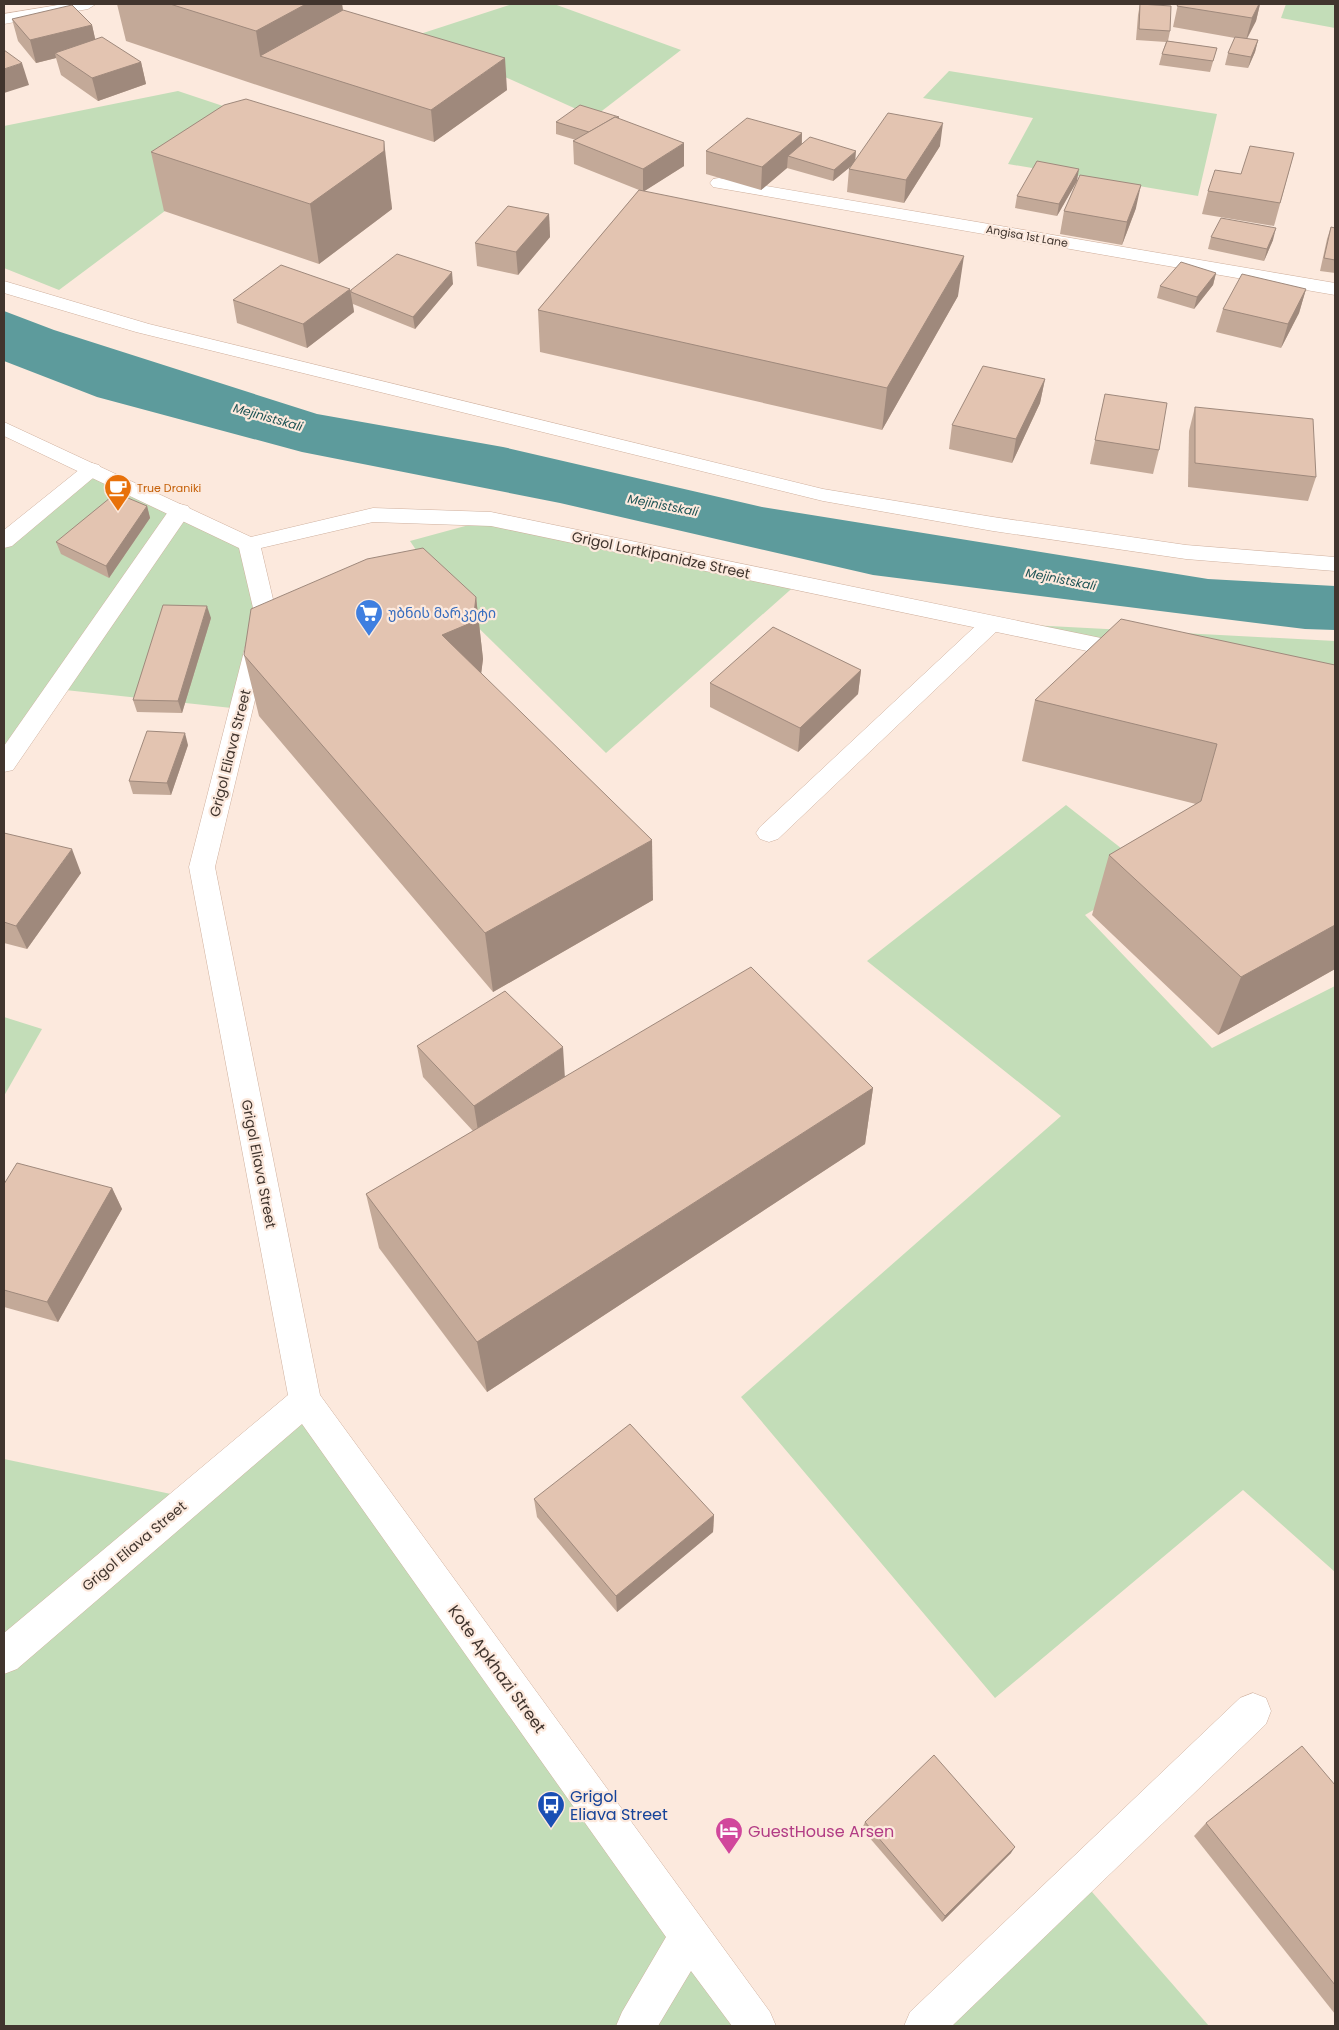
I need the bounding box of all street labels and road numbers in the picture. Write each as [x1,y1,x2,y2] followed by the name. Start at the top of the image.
[985,221,1069,251] street label: Angisa 1st Lane
[570,526,752,584] street label: Grigol Lortkipanidze Street
[204,687,256,819] street label: Grigol Eliava Street
[237,1098,281,1230] street label: Grigol Eliava Street
[77,1496,191,1596] street label: Grigol Eliava Street
[443,1600,551,1738] street label: Kote Apkhazi Street

